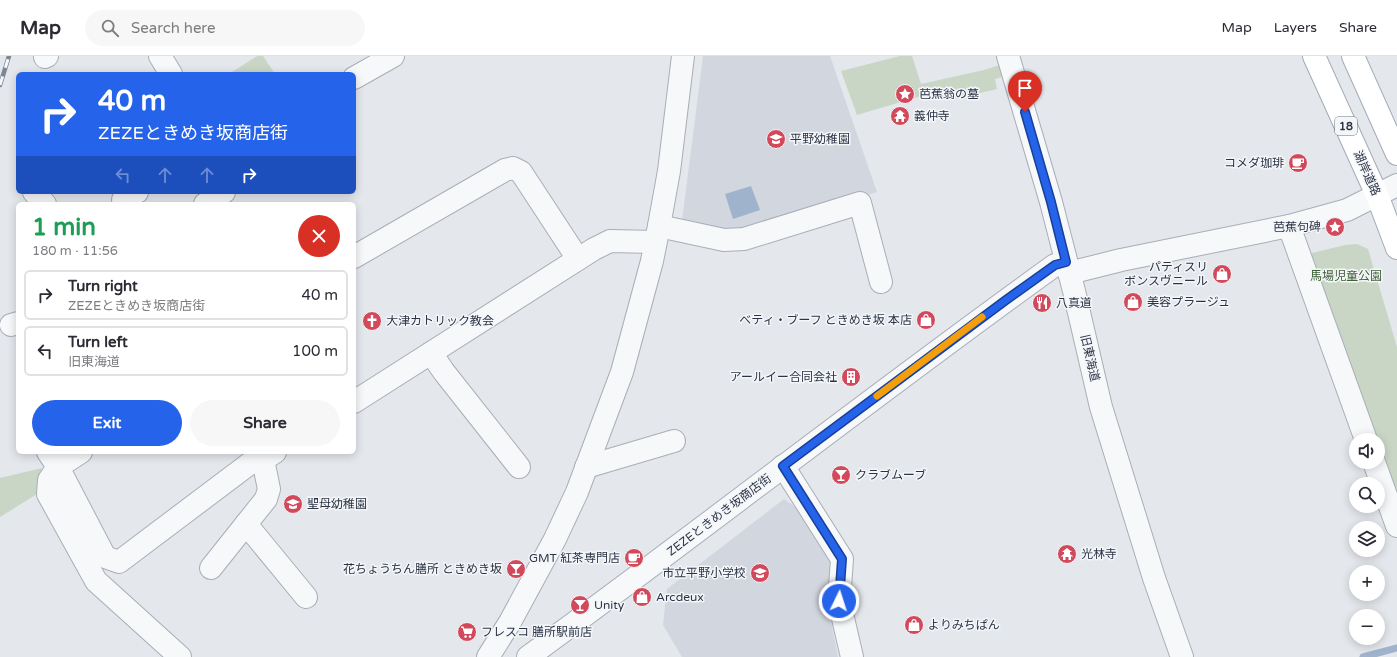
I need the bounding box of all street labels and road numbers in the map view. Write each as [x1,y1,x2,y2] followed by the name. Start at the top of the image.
[1335,117,1357,135] road number: 18
[1351,148,1383,198] street label: 湖岸道路
[1078,333,1102,383] street label: 旧東海道
[664,471,774,559] street label: ZEZEときめき坂商店街

